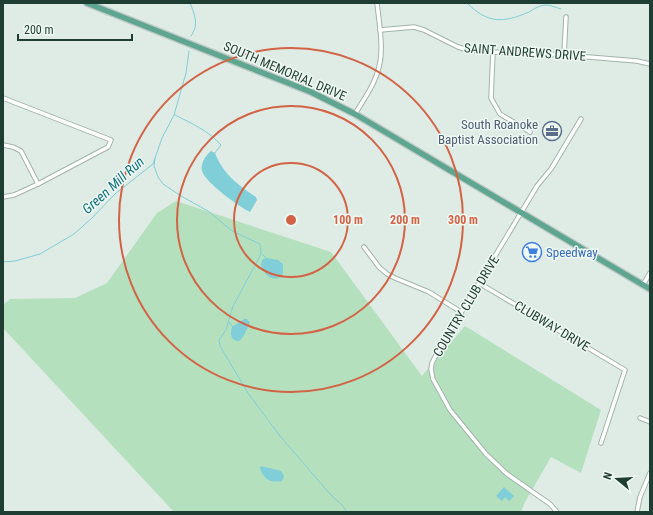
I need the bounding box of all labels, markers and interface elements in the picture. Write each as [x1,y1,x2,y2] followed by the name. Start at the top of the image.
[18,16,132,42] scale bar
[24,23,54,37] text: 200 m
[221,38,349,104] street label: SOUTH MEMORIAL DRIVE
[464,40,586,64] street label: SAINT ANDREWS DRIVE
[438,117,538,147] place label: South Roanoke Baptist Association
[541,120,563,142] office icon: South Roanoke Baptist Association
[79,153,147,217] water label: Green Mill Run
[284,213,298,227] centre of rings
[333,213,363,227] text: 100 m
[390,213,420,227] text: 200 m
[448,213,478,227] text: 300 m
[521,241,543,263] supermarket icon: Speedway
[546,245,598,260] place label: Speedway
[430,253,502,359] street label: COUNTRY CLUB DRIVE
[512,298,592,354] street label: CLUBWAY DRIVE
[597,459,637,499] north arrow
[601,471,615,481] text: N

